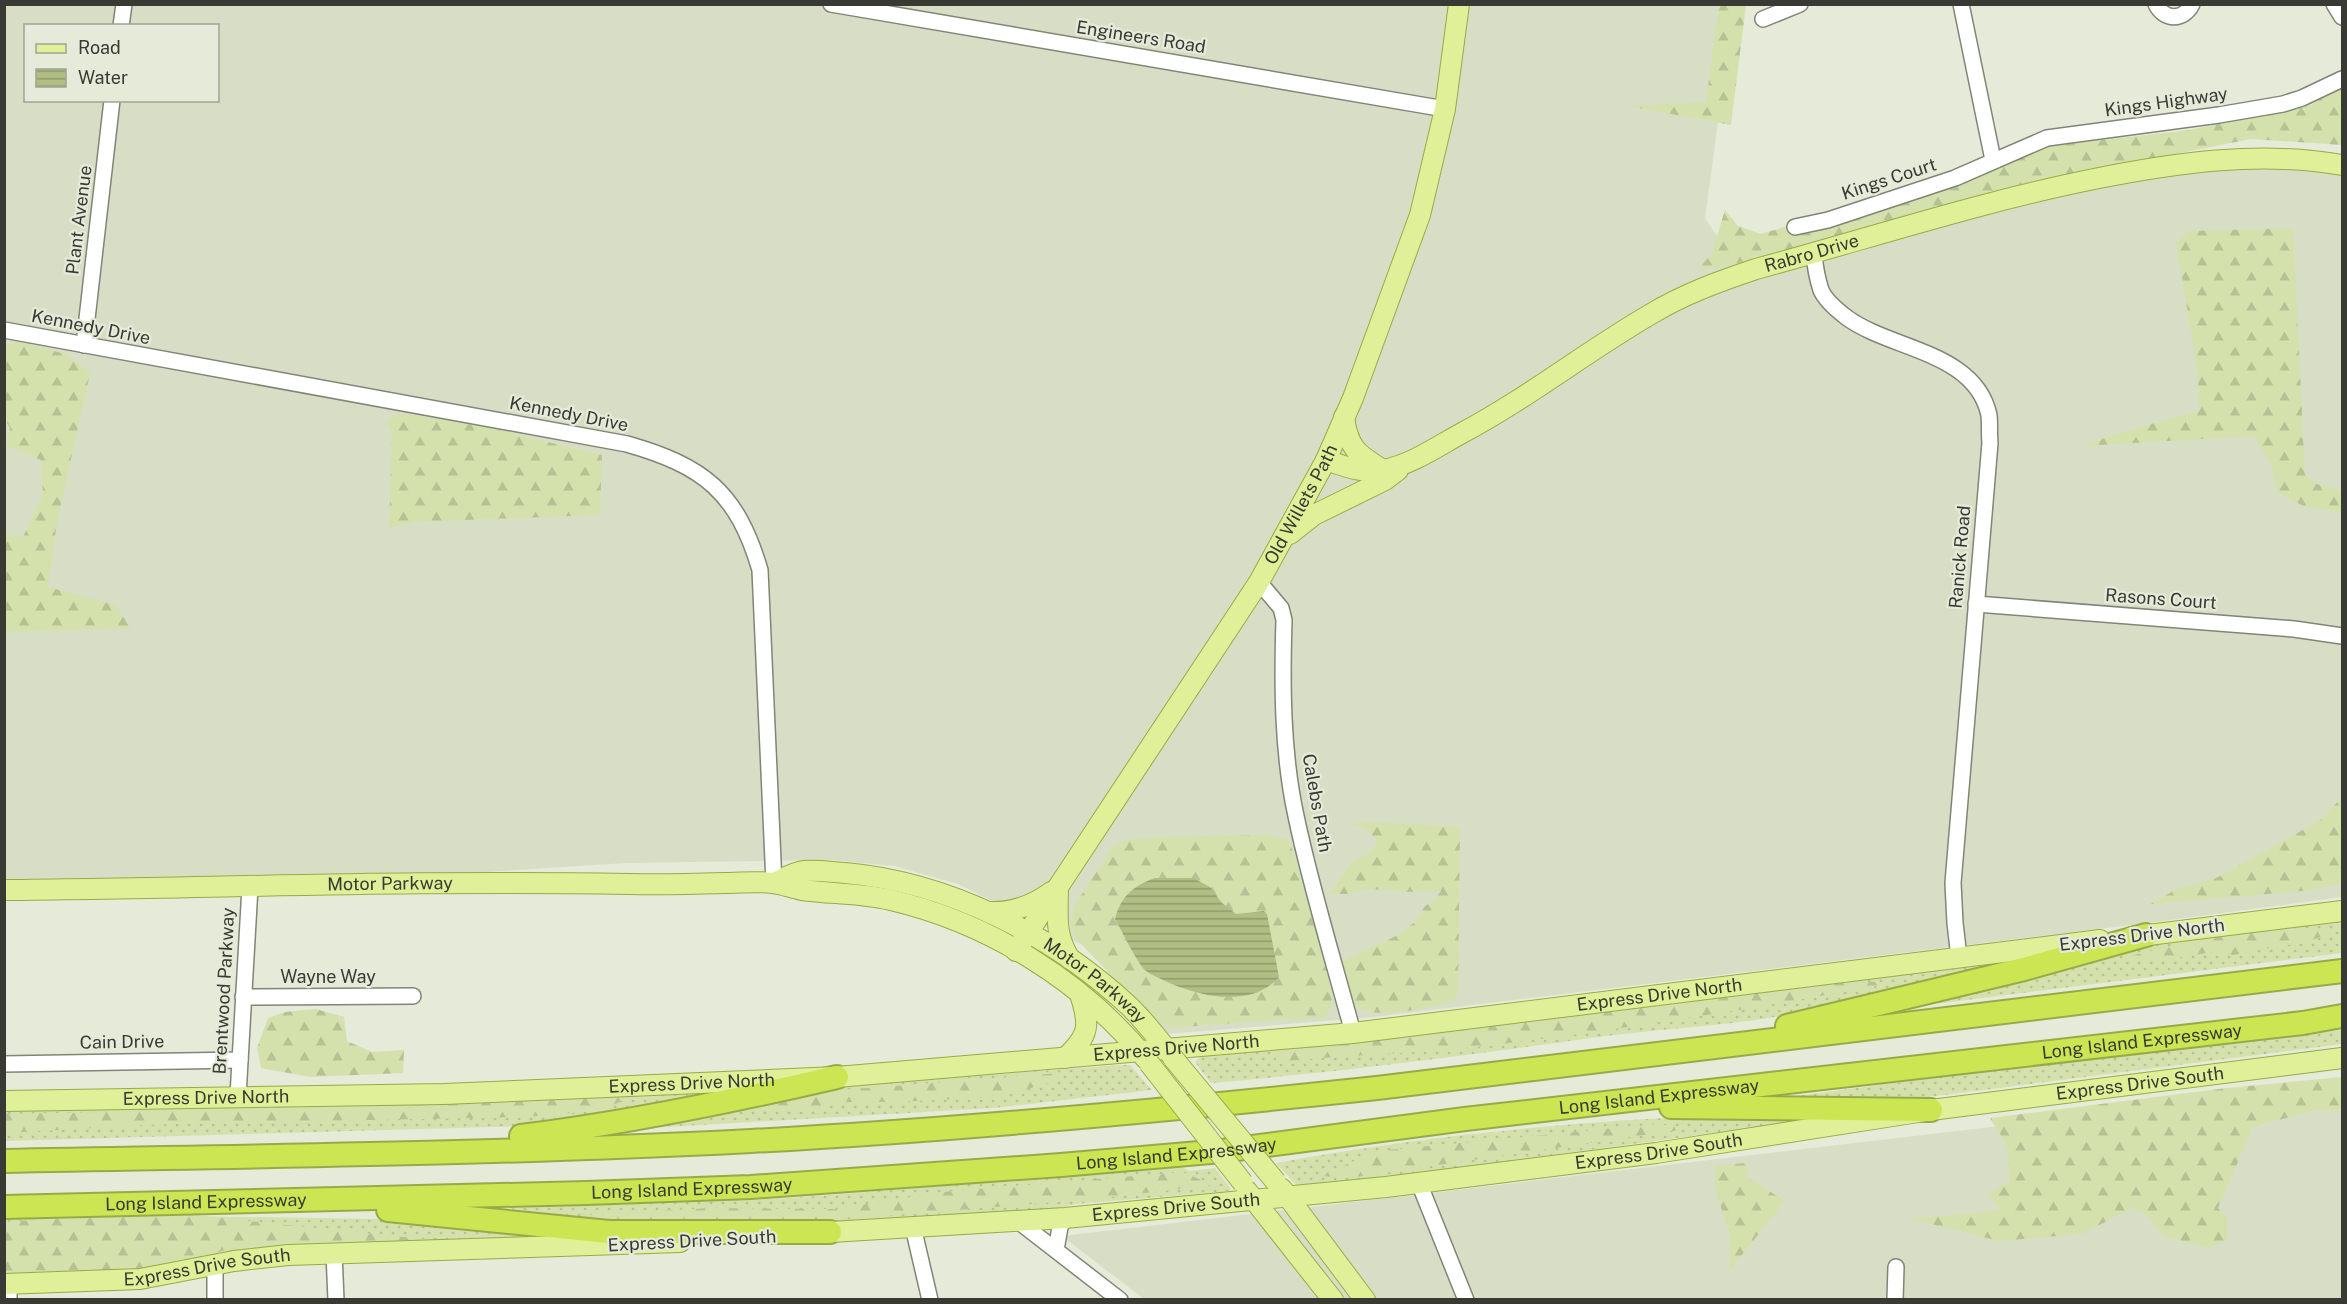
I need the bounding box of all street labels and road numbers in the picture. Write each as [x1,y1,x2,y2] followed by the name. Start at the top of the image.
[1075,16,1207,57] street label: Engineers Road
[2103,82,2229,121] street label: Kings Highway
[1839,153,1939,204] street label: Kings Court
[61,164,96,276] street label: Plant Avenue
[1762,229,1861,276] street label: Rabro Drive
[30,305,152,348] street label: Kennedy Drive
[508,392,630,435] street label: Kennedy Drive
[1260,441,1341,568] street label: Old Willets Path
[1945,504,1974,609] street label: Ranick Road
[2105,584,2217,613] street label: Rasons Court
[1298,752,1336,854] street label: Calebs Path
[327,872,453,895] street label: Motor Parkway
[209,907,238,1075] street label: Brentwood Parkway
[2058,914,2226,955] street label: Express Drive North
[1040,933,1151,1028] street label: Motor Parkway
[280,966,376,987] street label: Wayne Way
[1575,974,1743,1015] street label: Express Drive North
[2040,1019,2243,1063] street label: Long Island Expressway
[79,1030,164,1053] street label: Cain Drive
[1092,1030,1260,1065] street label: Express Drive North
[2055,1062,2225,1104] street label: Express Drive South
[608,1069,775,1097] street label: Express Drive North
[1558,1074,1761,1118] street label: Long Island Expressway
[122,1085,289,1109] street label: Express Drive North
[1574,1129,1744,1173] street label: Express Drive South
[1075,1133,1278,1174] street label: Long Island Expressway
[591,1173,793,1203] street label: Long Island Expressway
[1091,1188,1261,1225] street label: Express Drive South
[105,1189,307,1215] street label: Long Island Expressway
[607,1226,777,1255] street label: Express Drive South
[123,1244,291,1290] street label: Express Drive South

